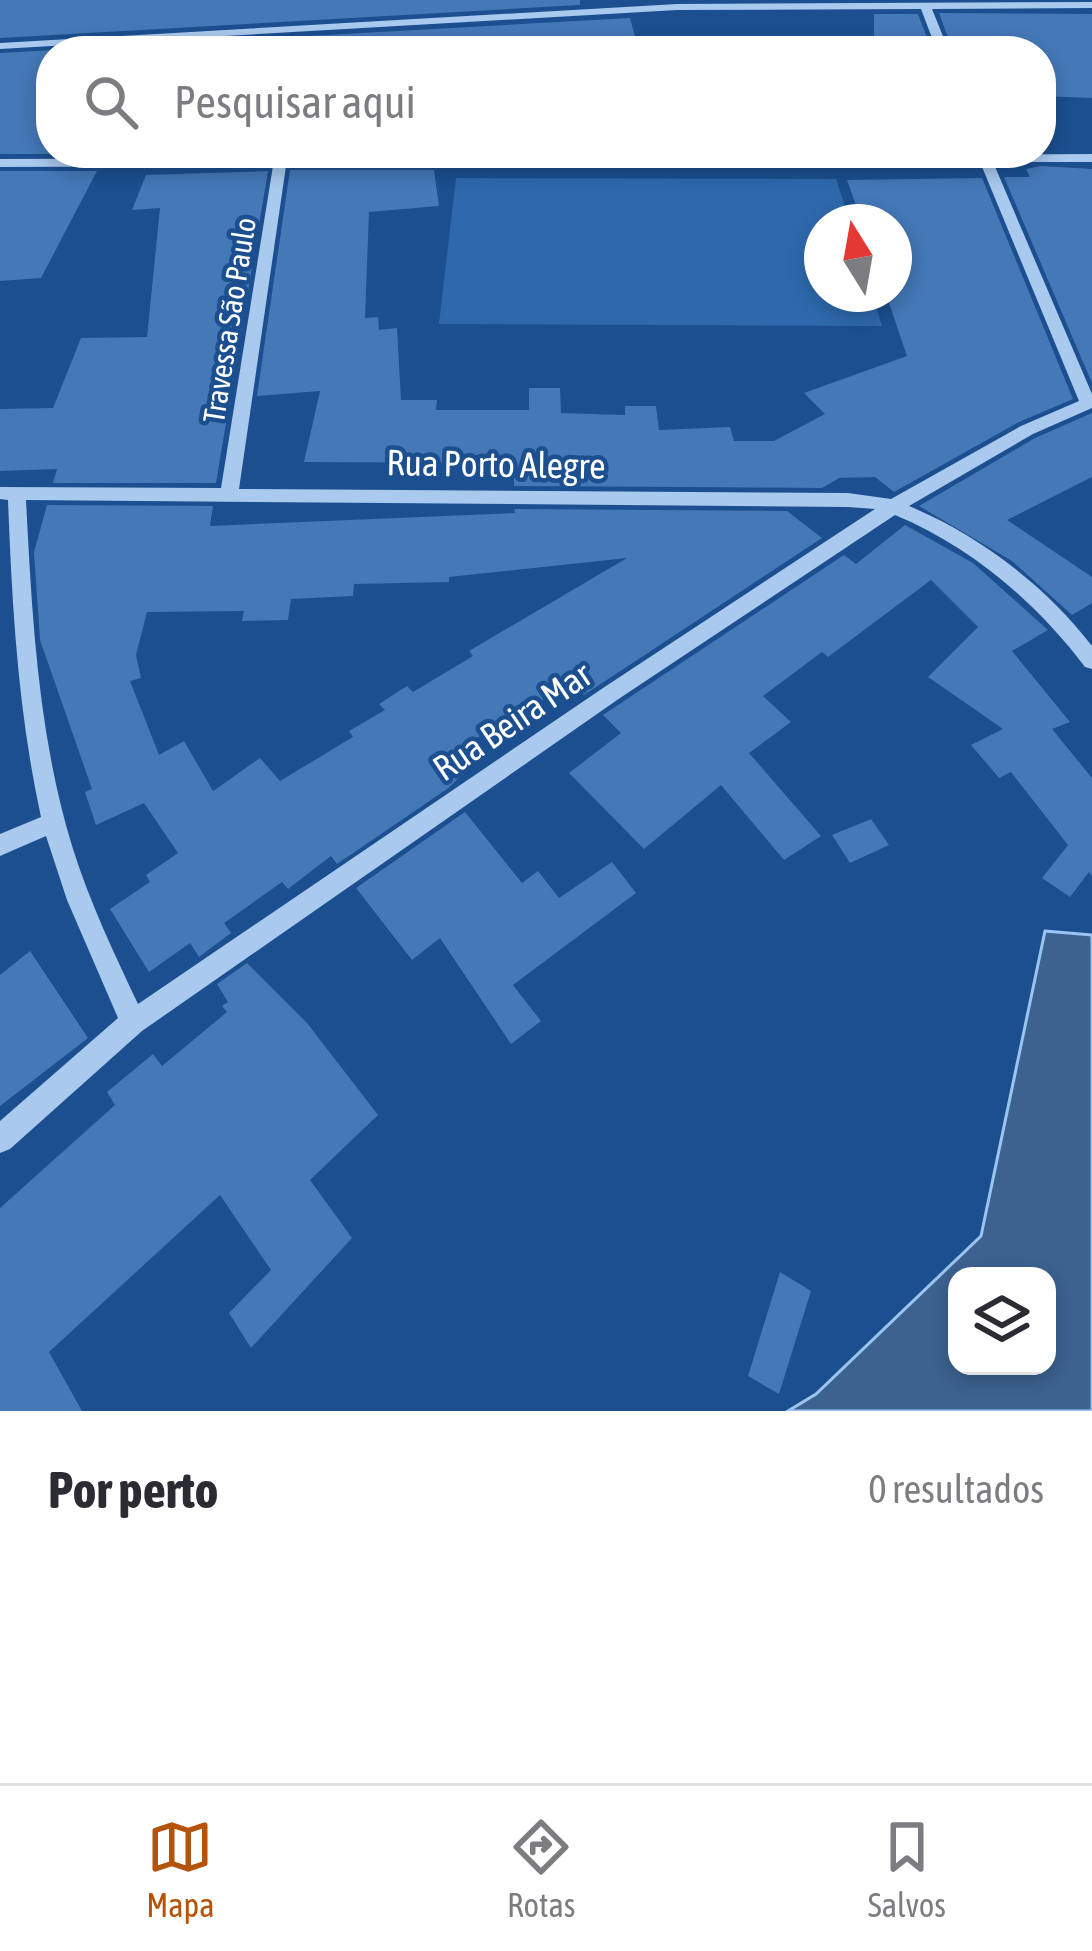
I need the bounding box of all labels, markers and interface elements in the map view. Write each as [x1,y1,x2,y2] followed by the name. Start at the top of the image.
[36,36,1056,168] search box
[78,69,144,135] icon: search
[174,76,416,128] text: Pesquisar aqui
[804,204,912,312] north arrow
[196,215,262,425] street label: Travessa São Paulo
[386,441,606,487] street label: Rua Porto Alegre
[425,652,600,789] street label: Rua Beira Mar
[948,1267,1056,1375] map controls
[948,1267,1056,1375] button: layers
[48,1460,219,1519] text: Por perto
[868,1467,1044,1511] text: 0 resultados
[146,1814,215,1924] tab: Mapa
[507,1814,575,1924] tab: Rotas
[868,1814,946,1924] tab: Salvos

